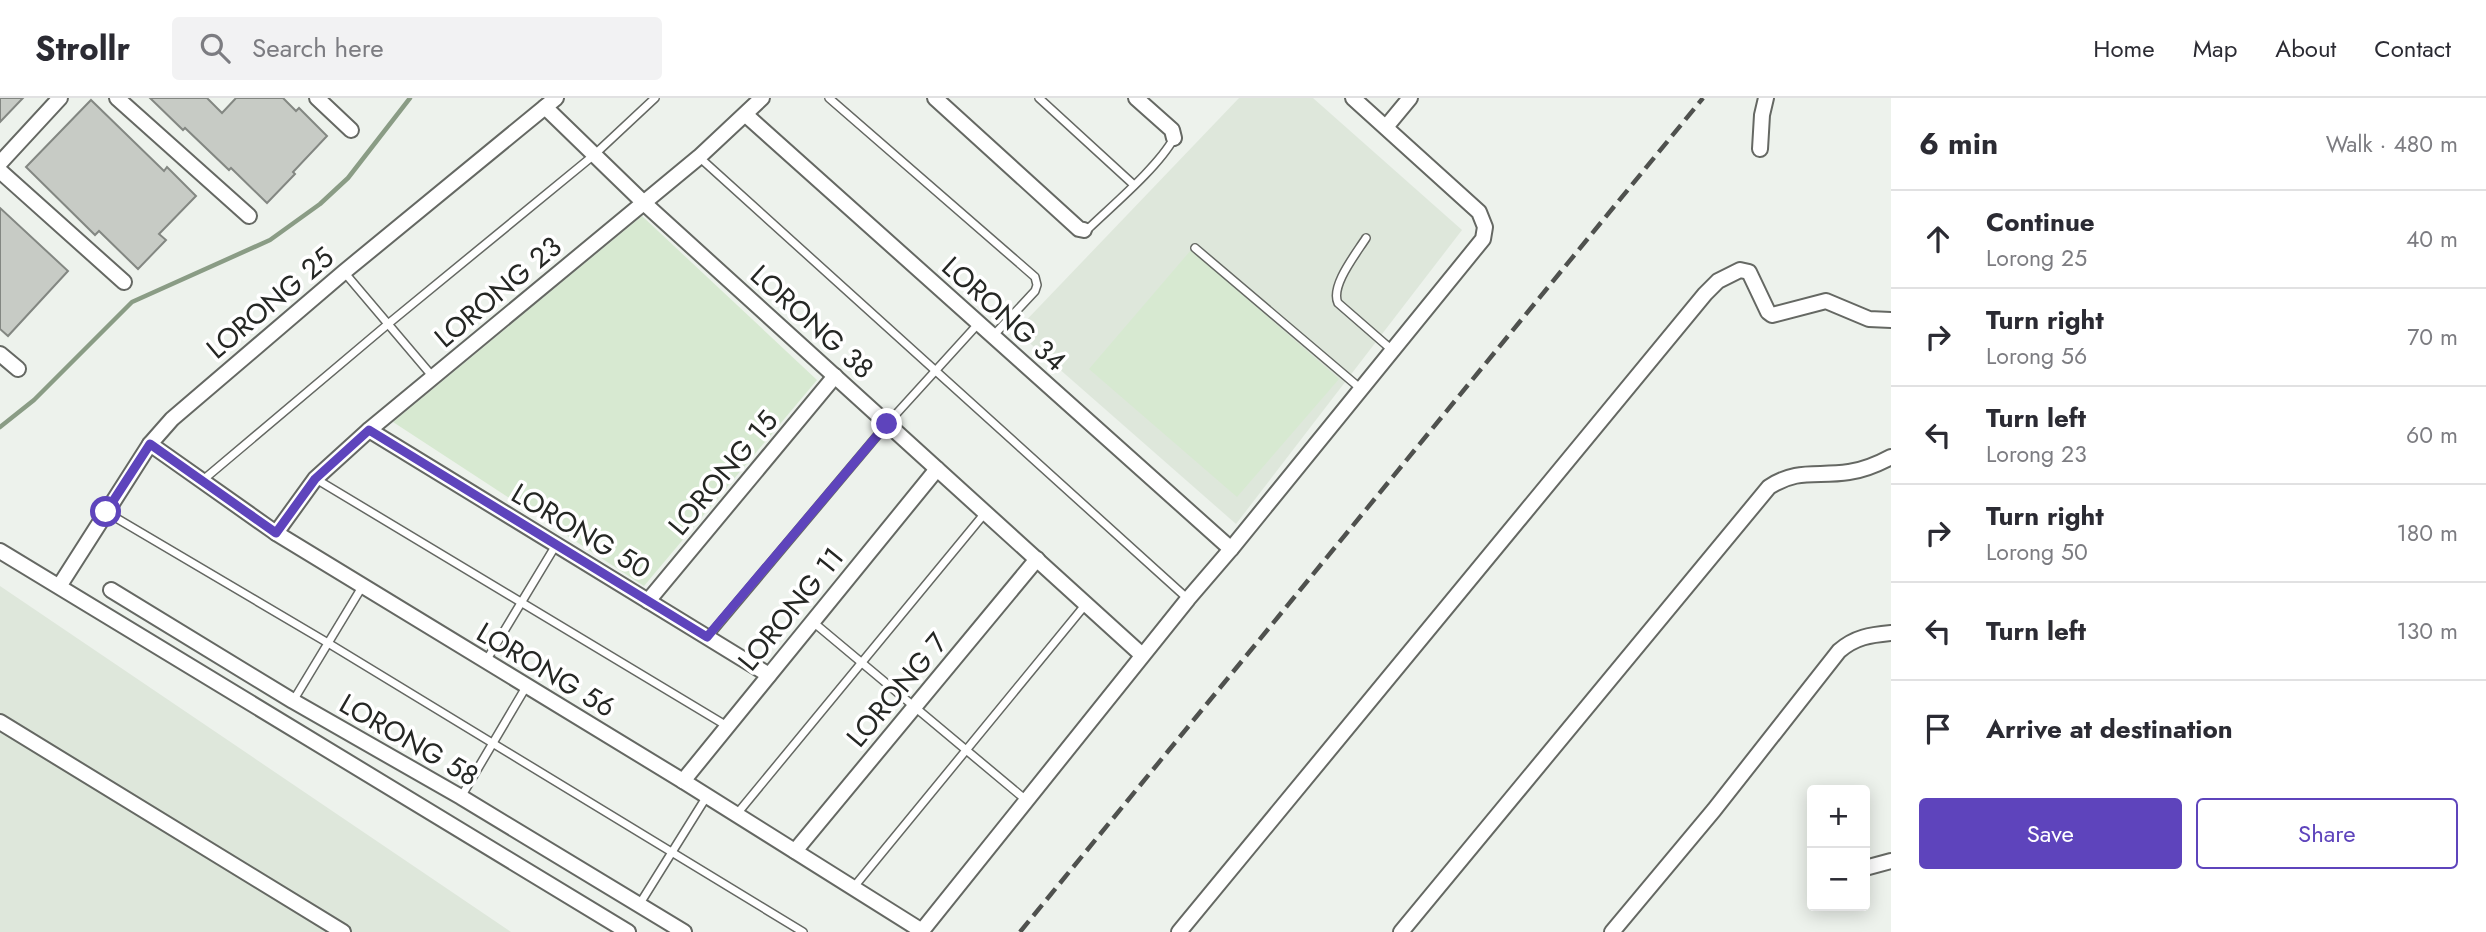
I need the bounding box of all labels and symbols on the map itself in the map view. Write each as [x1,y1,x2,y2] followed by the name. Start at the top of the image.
[426,227,570,357] street label: LORONG 23
[197,237,343,369] street label: LORONG 25
[933,247,1075,381] street label: LORONG 34
[741,255,883,389] street label: LORONG 38
[658,402,788,544] street label: LORONG 15
[871,408,902,439] route end
[504,473,658,589] street label: LORONG 50
[90,496,121,527] route start
[728,538,854,680] street label: LORONG 11
[469,612,623,728] street label: LORONG 56
[837,624,957,756] street label: LORONG 7
[332,684,486,796] street label: LORONG 58

